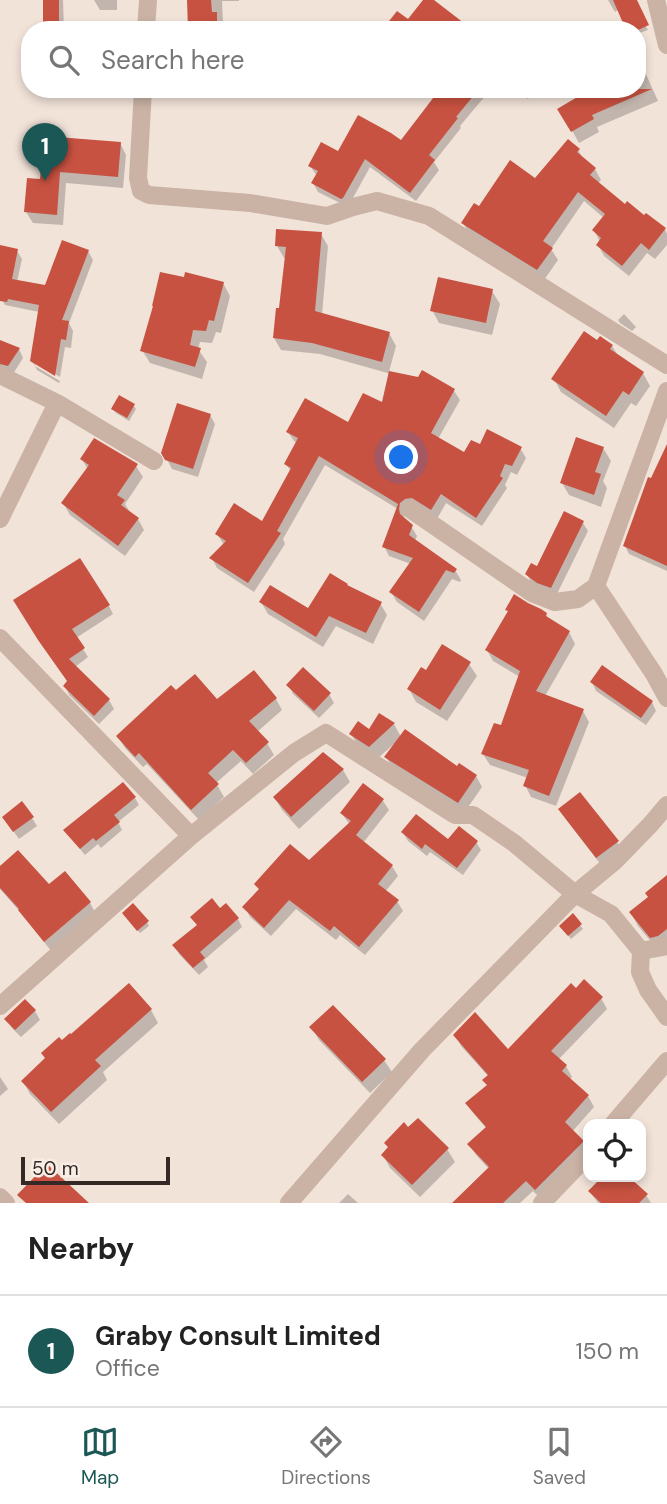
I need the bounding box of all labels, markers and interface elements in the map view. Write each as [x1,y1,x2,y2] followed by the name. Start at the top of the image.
[21,21,646,98] search box
[45,41,83,79] icon: search
[101,43,244,77] text: Search here
[22,123,68,181] pin: 1
[384,440,418,474] your location
[583,1119,646,1182] map controls
[583,1119,646,1182] button: locate
[21,1154,170,1186] scale bar
[32,1156,79,1181] text: 50 m
[28,1229,134,1268] text: Nearby
[95,1319,381,1353] text: Graby Consult Limited
[47,1336,55,1366] text: 1
[575,1336,639,1366] text: 150 m
[95,1353,160,1383] text: Office
[81,1423,119,1490] tab: Map
[281,1423,371,1490] tab: Directions
[533,1423,586,1490] tab: Saved

